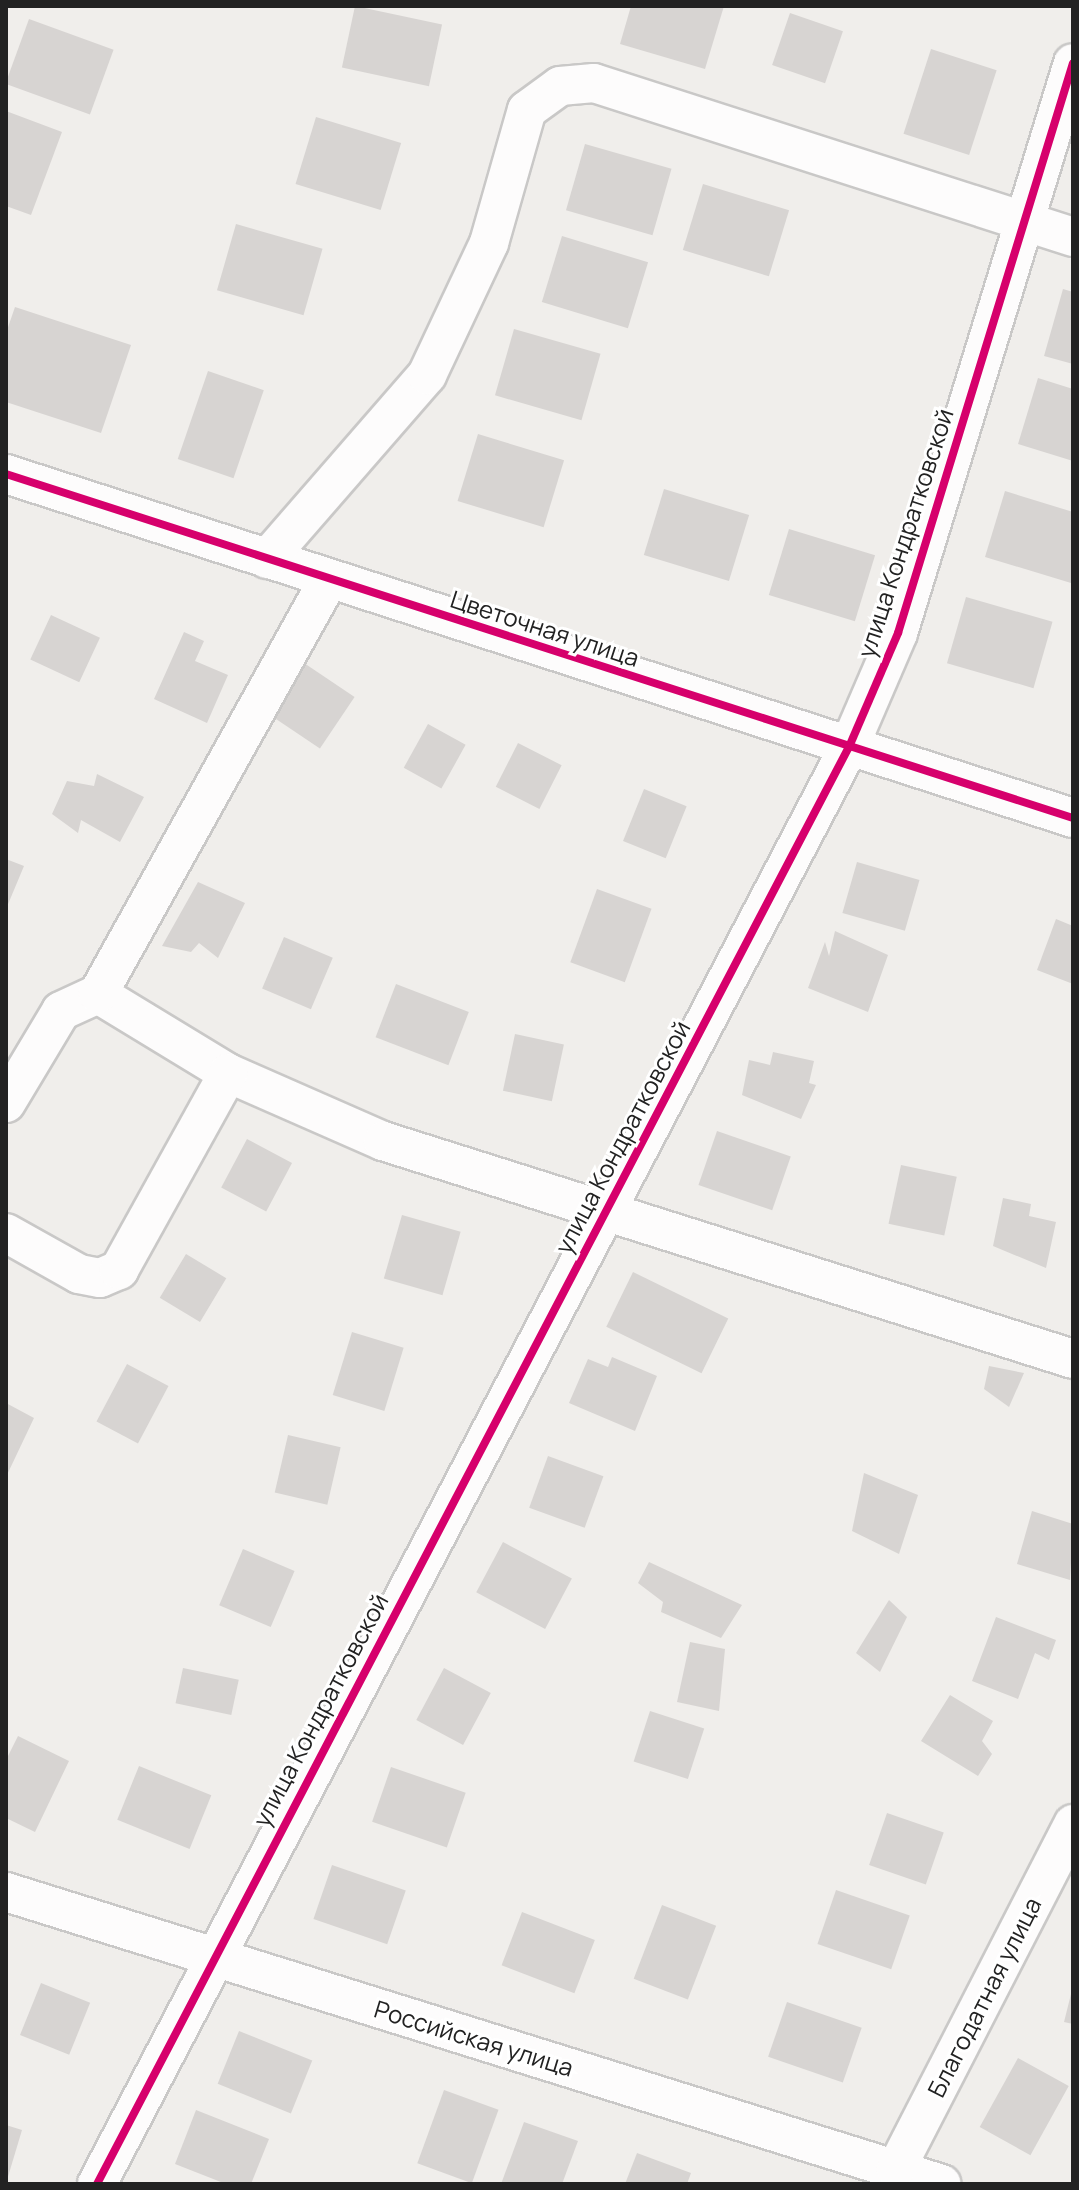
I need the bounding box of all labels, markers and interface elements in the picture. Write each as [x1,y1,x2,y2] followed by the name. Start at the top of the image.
[851,405,959,661] street label: улица Кондратковской
[447,584,643,672] street label: Цветочная улица
[548,1016,696,1258] street label: улица Кондратковской
[246,1589,394,1831] street label: улица Кондратковской
[921,1892,1047,2102] street label: Благодатная улица
[371,1994,577,2082] street label: Российская улица

